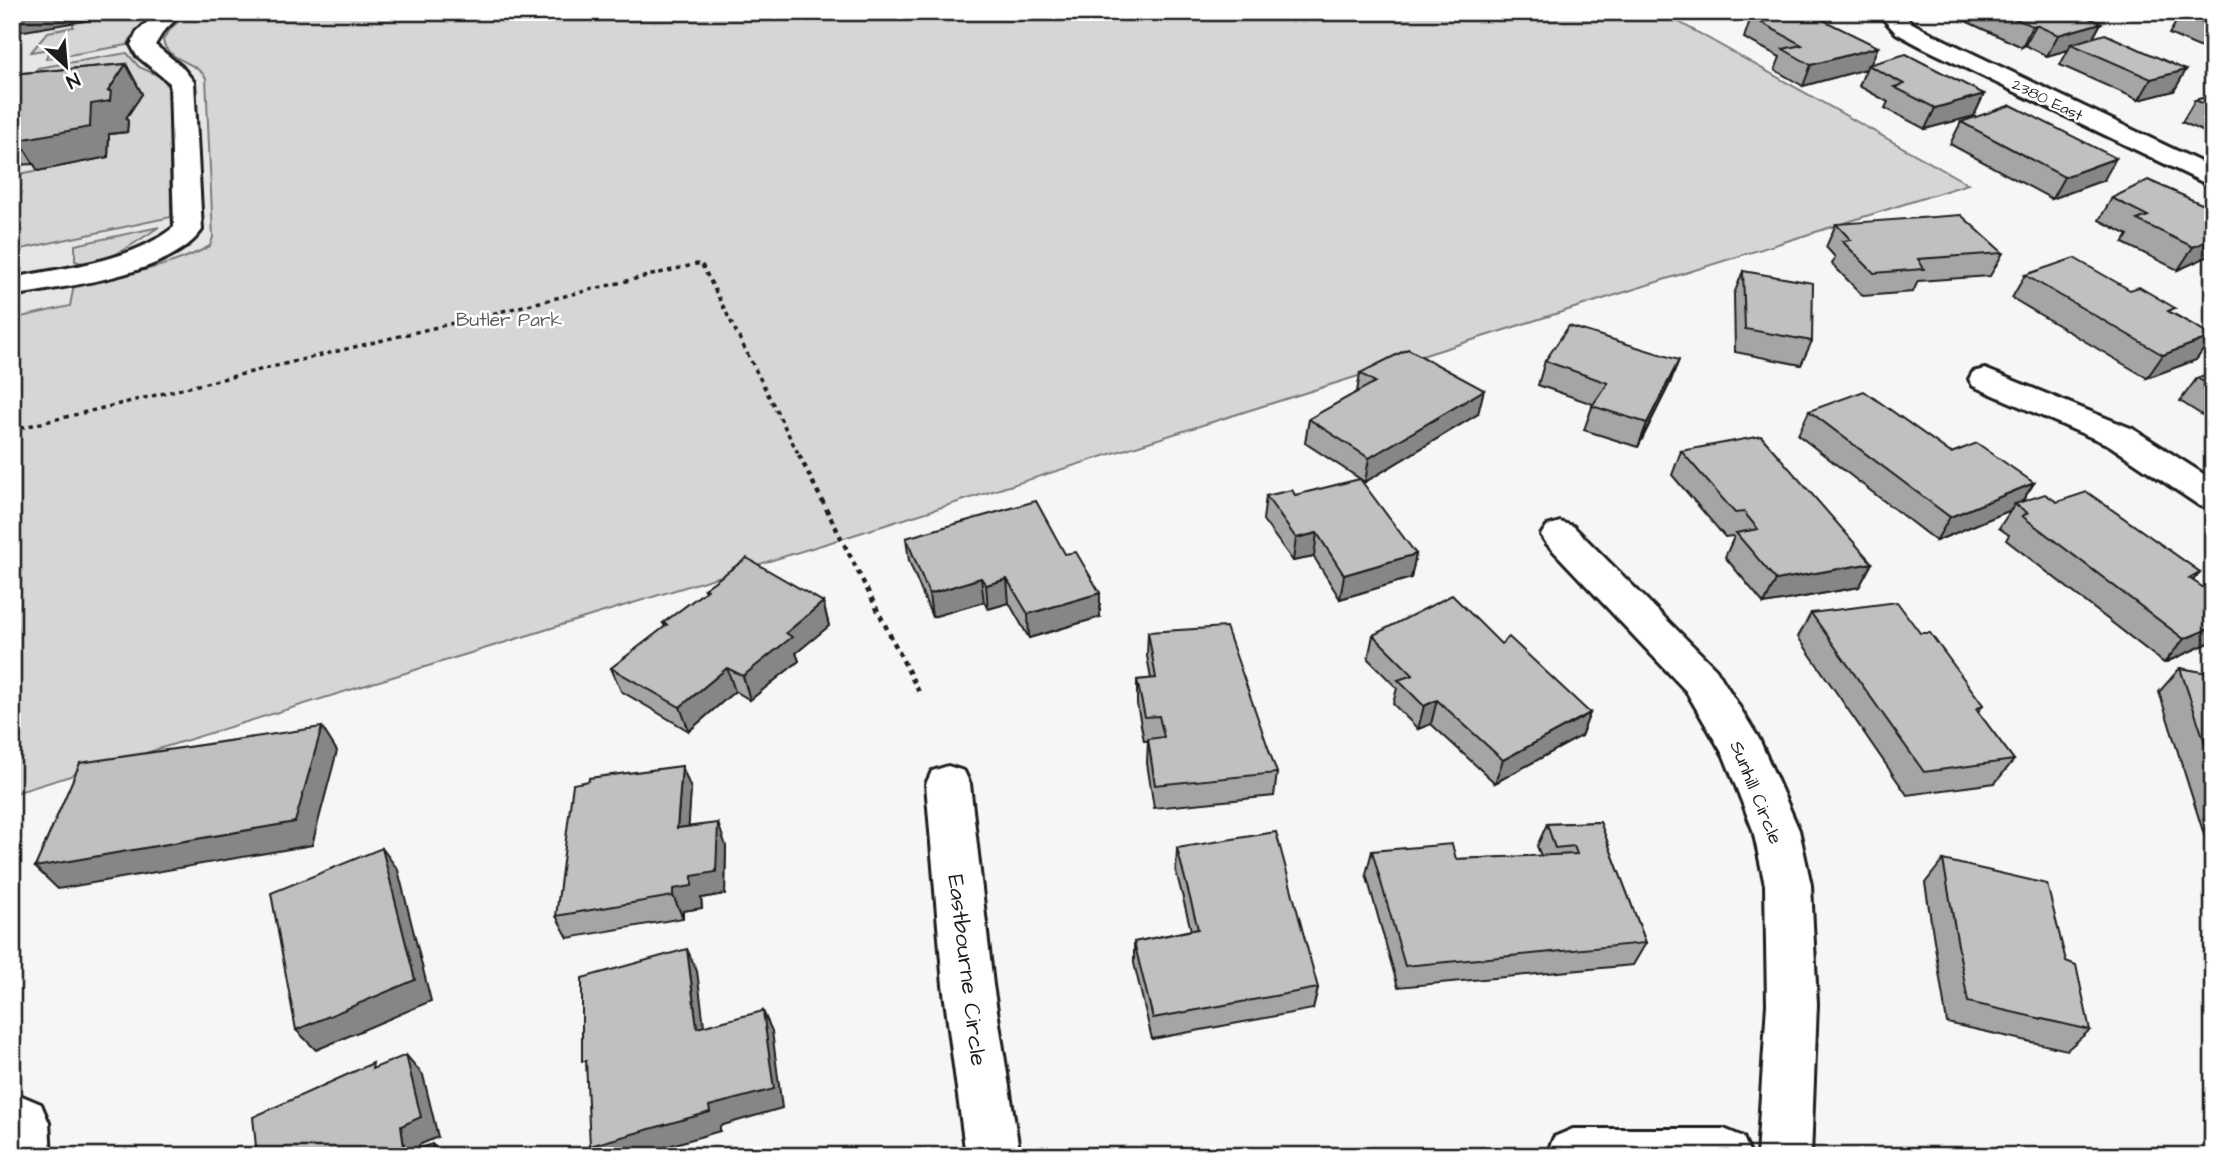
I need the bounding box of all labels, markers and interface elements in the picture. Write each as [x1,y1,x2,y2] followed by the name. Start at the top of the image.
[32,32,102,102] north arrow
[61,65,84,95] text: N
[2008,73,2087,127] street label: 2380 East
[456,307,562,334] park label: Butler Park
[1723,737,1789,848] street label: Sunhill Circle
[939,873,995,1068] street label: Eastbourne Circle

